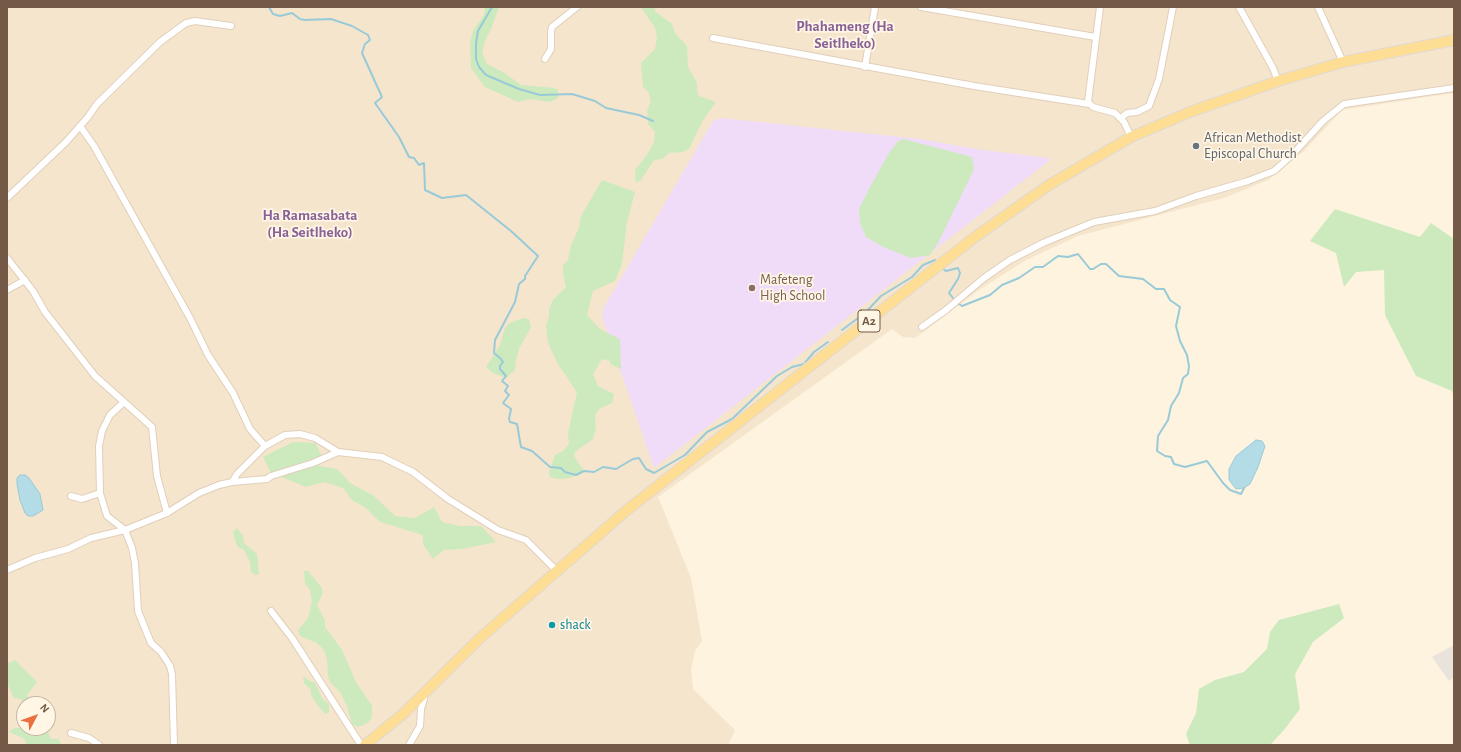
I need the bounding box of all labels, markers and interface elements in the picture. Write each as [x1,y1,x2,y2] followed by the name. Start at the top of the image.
[796,17,894,52] district label: Phahameng (Ha Seitlheko)
[1204,130,1301,162] place label: African Methodist Episcopal Church
[1191,141,1201,151] marker: African Methodist Episcopal Church
[262,206,358,241] district label: Ha Ramasabata (Ha Seitlheko)
[760,272,826,304] place label: Mafeteng High School
[747,283,757,293] marker: Mafeteng High School
[858,310,880,332] road number: A2
[560,617,591,633] place label: shack
[547,620,557,630] marker: shack
[16,696,56,736] north arrow
[38,702,51,715] text: N

